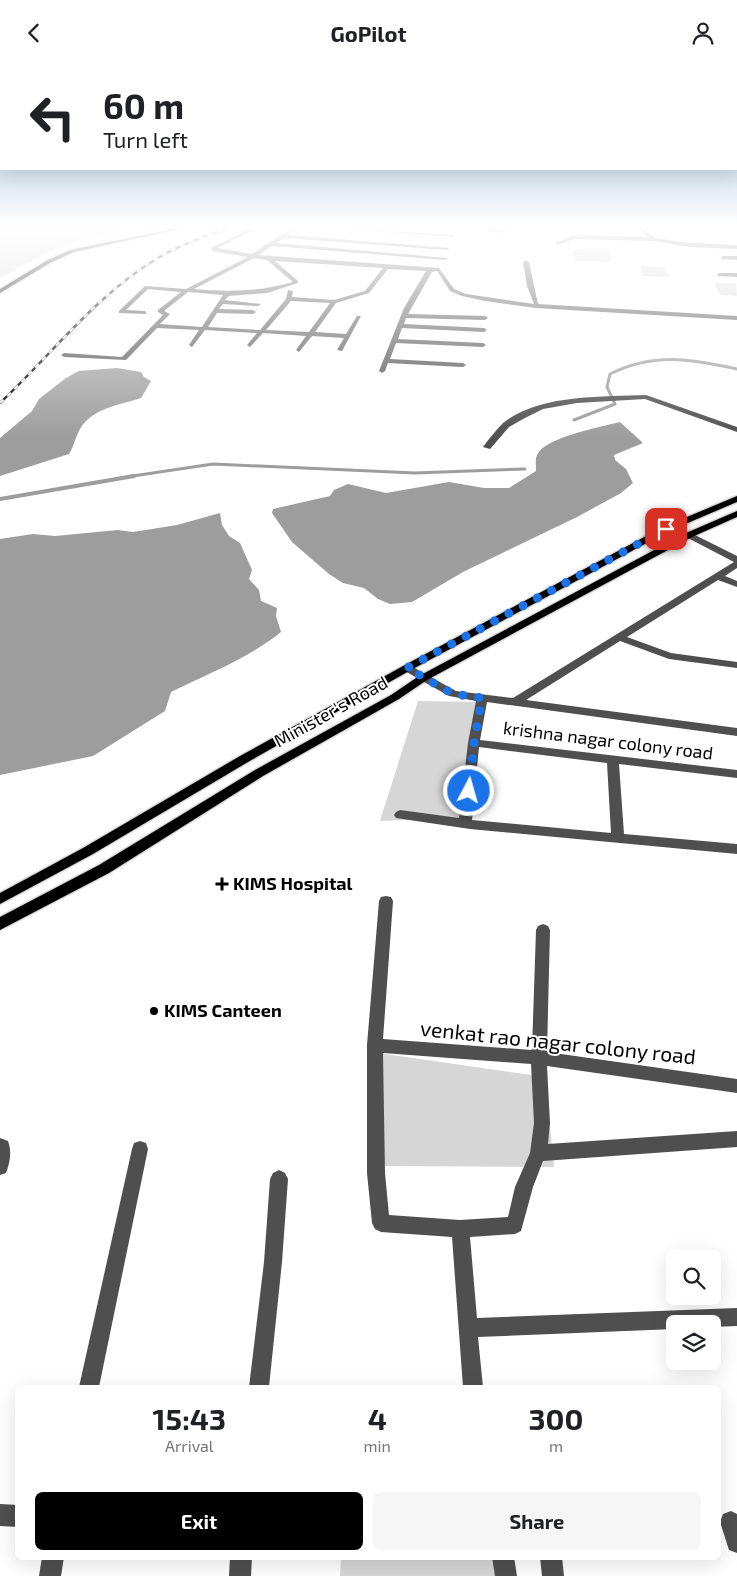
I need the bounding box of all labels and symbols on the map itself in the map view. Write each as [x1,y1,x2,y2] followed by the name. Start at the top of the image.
[645,508,687,550] pin
[270,671,391,751] street label: Minister's Road
[502,716,714,764] street label: krishna nagar colony road
[442,764,494,816] position arrow
[233,872,353,894] place label: KIMS Hospital
[215,877,229,891] marker: KIMS Hospital
[164,999,282,1021] place label: KIMS Canteen
[148,1005,160,1017] marker: KIMS Canteen
[419,1015,697,1068] street label: venkat rao nagar colony road

